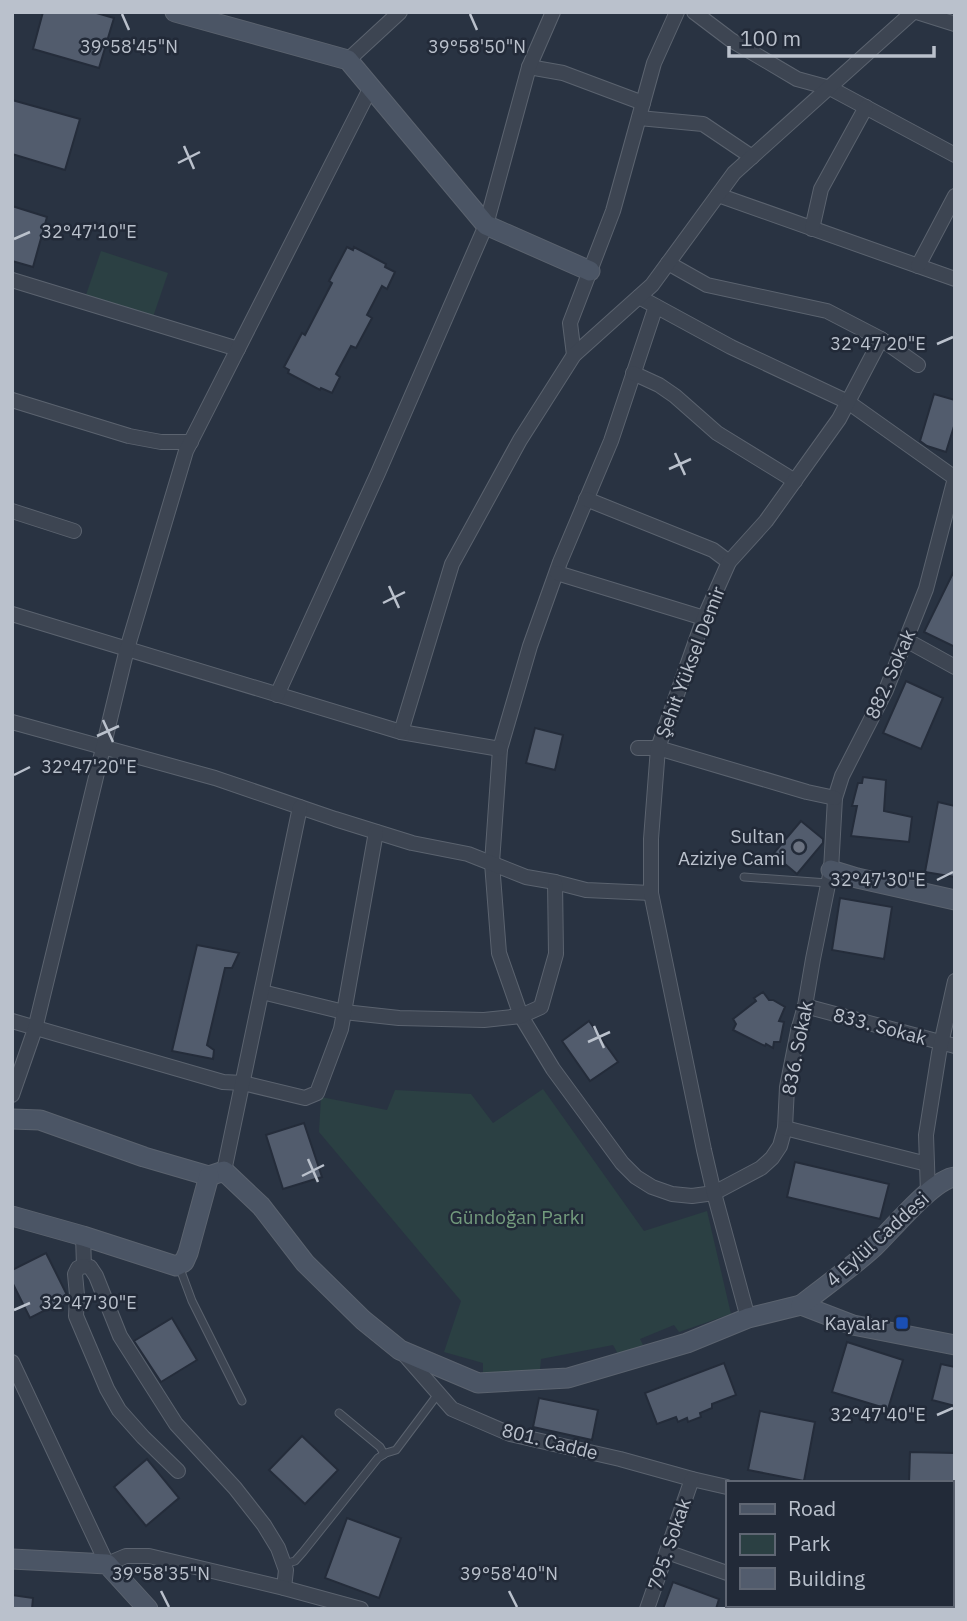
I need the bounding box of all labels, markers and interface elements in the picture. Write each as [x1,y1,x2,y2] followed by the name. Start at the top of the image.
[729,14,934,58] scale bar
[740,24,801,52] text: 100 m
[80,35,178,58] text: 39°58'45"N
[428,35,526,58] text: 39°58'50"N
[41,220,137,243] text: 32°47'10"E
[830,332,926,355] text: 32°47'20"E
[650,583,730,741] street label: Şehit Yüksel Demir
[860,625,920,723] street label: 882. Sokak
[41,755,137,778] text: 32°47'20"E
[678,824,785,870] place label: Sultan Aziziye Cami
[791,839,807,855] marker: Sultan Aziziye Cami
[830,868,926,891] text: 32°47'30"E
[776,999,818,1097] street label: 836. Sokak
[831,1002,929,1050] street label: 833. Sokak
[820,1186,934,1292] street label: 4 Eylül Caddesi
[449,1205,585,1229] park label: Gündoğan Parkı
[41,1291,137,1314] text: 32°47'30"E
[825,1311,888,1335] place label: Kayalar
[894,1315,910,1331] marker: Kayalar
[830,1403,926,1426] text: 32°47'40"E
[499,1417,601,1465] street label: 801. Cadde
[726,1481,953,1607] legend
[788,1494,836,1522] text: Road
[642,1495,696,1593] street label: 795. Sokak
[788,1529,831,1557] text: Park
[112,1562,210,1585] text: 39°58'35"N
[460,1562,558,1585] text: 39°58'40"N
[788,1564,865,1592] text: Building

